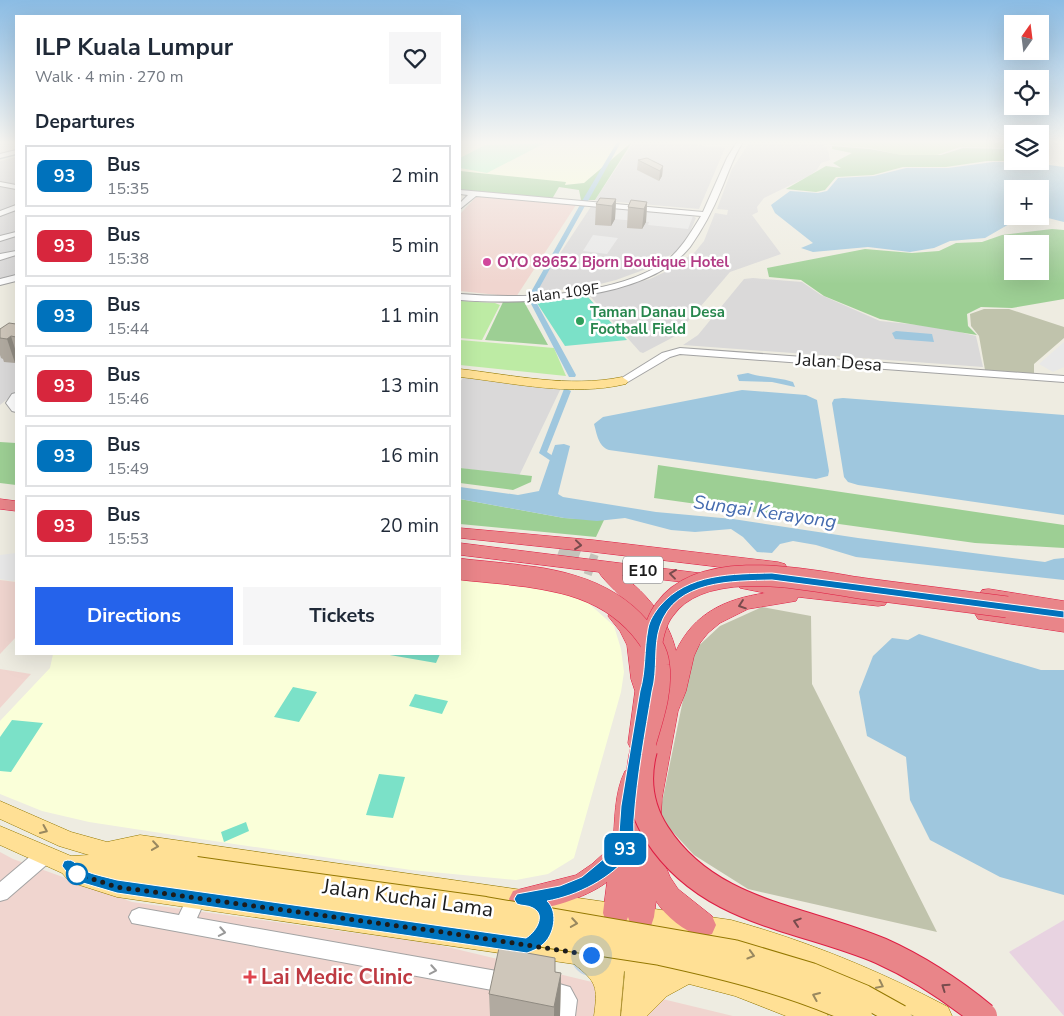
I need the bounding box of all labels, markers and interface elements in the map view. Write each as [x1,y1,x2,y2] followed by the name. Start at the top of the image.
[1004,15,1049,60] north arrow
[1004,15,1049,280] map controls
[35,31,233,63] text: ILP Kuala Lumpur
[389,32,441,84] button: heart
[35,66,183,88] text: Walk · 4 min · 270 m
[1004,70,1049,115] button: locate
[35,109,135,135] text: Departures
[1004,125,1049,170] button: layers
[107,152,140,178] text: Bus
[391,163,439,189] text: 2 min
[54,164,75,188] text: 93
[107,178,149,200] text: 15:35
[1004,180,1049,225] button: +
[107,222,140,248] text: Bus
[391,233,439,259] text: 5 min
[54,234,75,258] text: 93
[1004,235,1049,280] button: −
[107,248,149,270] text: 15:38
[497,252,729,272] place label: OYO 89652 Bjorn Boutique Hotel
[481,256,493,268] marker: OYO 89652 Bjorn Boutique Hotel
[525,279,600,307] street label: Jalan 109F
[107,292,140,318] text: Bus
[590,302,725,339] place label: Taman Danau Desa Football Field
[380,303,439,329] text: 11 min
[54,304,75,328] text: 93
[574,315,586,327] marker: Taman Danau Desa Football Field
[107,318,149,340] text: 15:44
[794,347,883,377] street label: Jalan Desa
[107,362,140,388] text: Bus
[380,373,439,399] text: 13 min
[54,374,75,398] text: 93
[107,388,149,410] text: 15:46
[107,432,140,458] text: Bus
[380,443,439,469] text: 16 min
[54,444,75,468] text: 93
[107,458,149,480] text: 15:49
[692,489,838,535] water label: Sungai Kerayong
[107,502,140,528] text: Bus
[380,513,439,539] text: 20 min
[54,514,75,538] text: 93
[107,528,149,550] text: 15:53
[574,539,582,550] one-way arrow
[623,556,663,584] road number: E10
[668,569,676,580] one-way arrow
[35,587,233,645] button: Directions
[243,587,441,645] button: Tickets
[739,599,747,609] one-way arrow
[39,824,48,835] one-way arrow
[602,833,648,865] line badge: 93
[614,837,636,861] text: 93
[151,841,159,851] one-way arrow
[66,863,88,885] unlabelled marker
[320,872,495,924] street label: Jalan Kuchai Lama
[569,917,578,927] one-way arrow
[793,918,801,928] one-way arrow
[217,926,226,937] one-way arrow
[579,943,604,968] your location
[746,950,754,960] one-way arrow
[261,963,412,991] place label: Lai Medic Clinic
[429,964,438,974] one-way arrow
[243,970,257,984] marker: Lai Medic Clinic
[875,979,884,989] one-way arrow
[941,984,951,993] one-way arrow
[813,992,821,1002] one-way arrow

